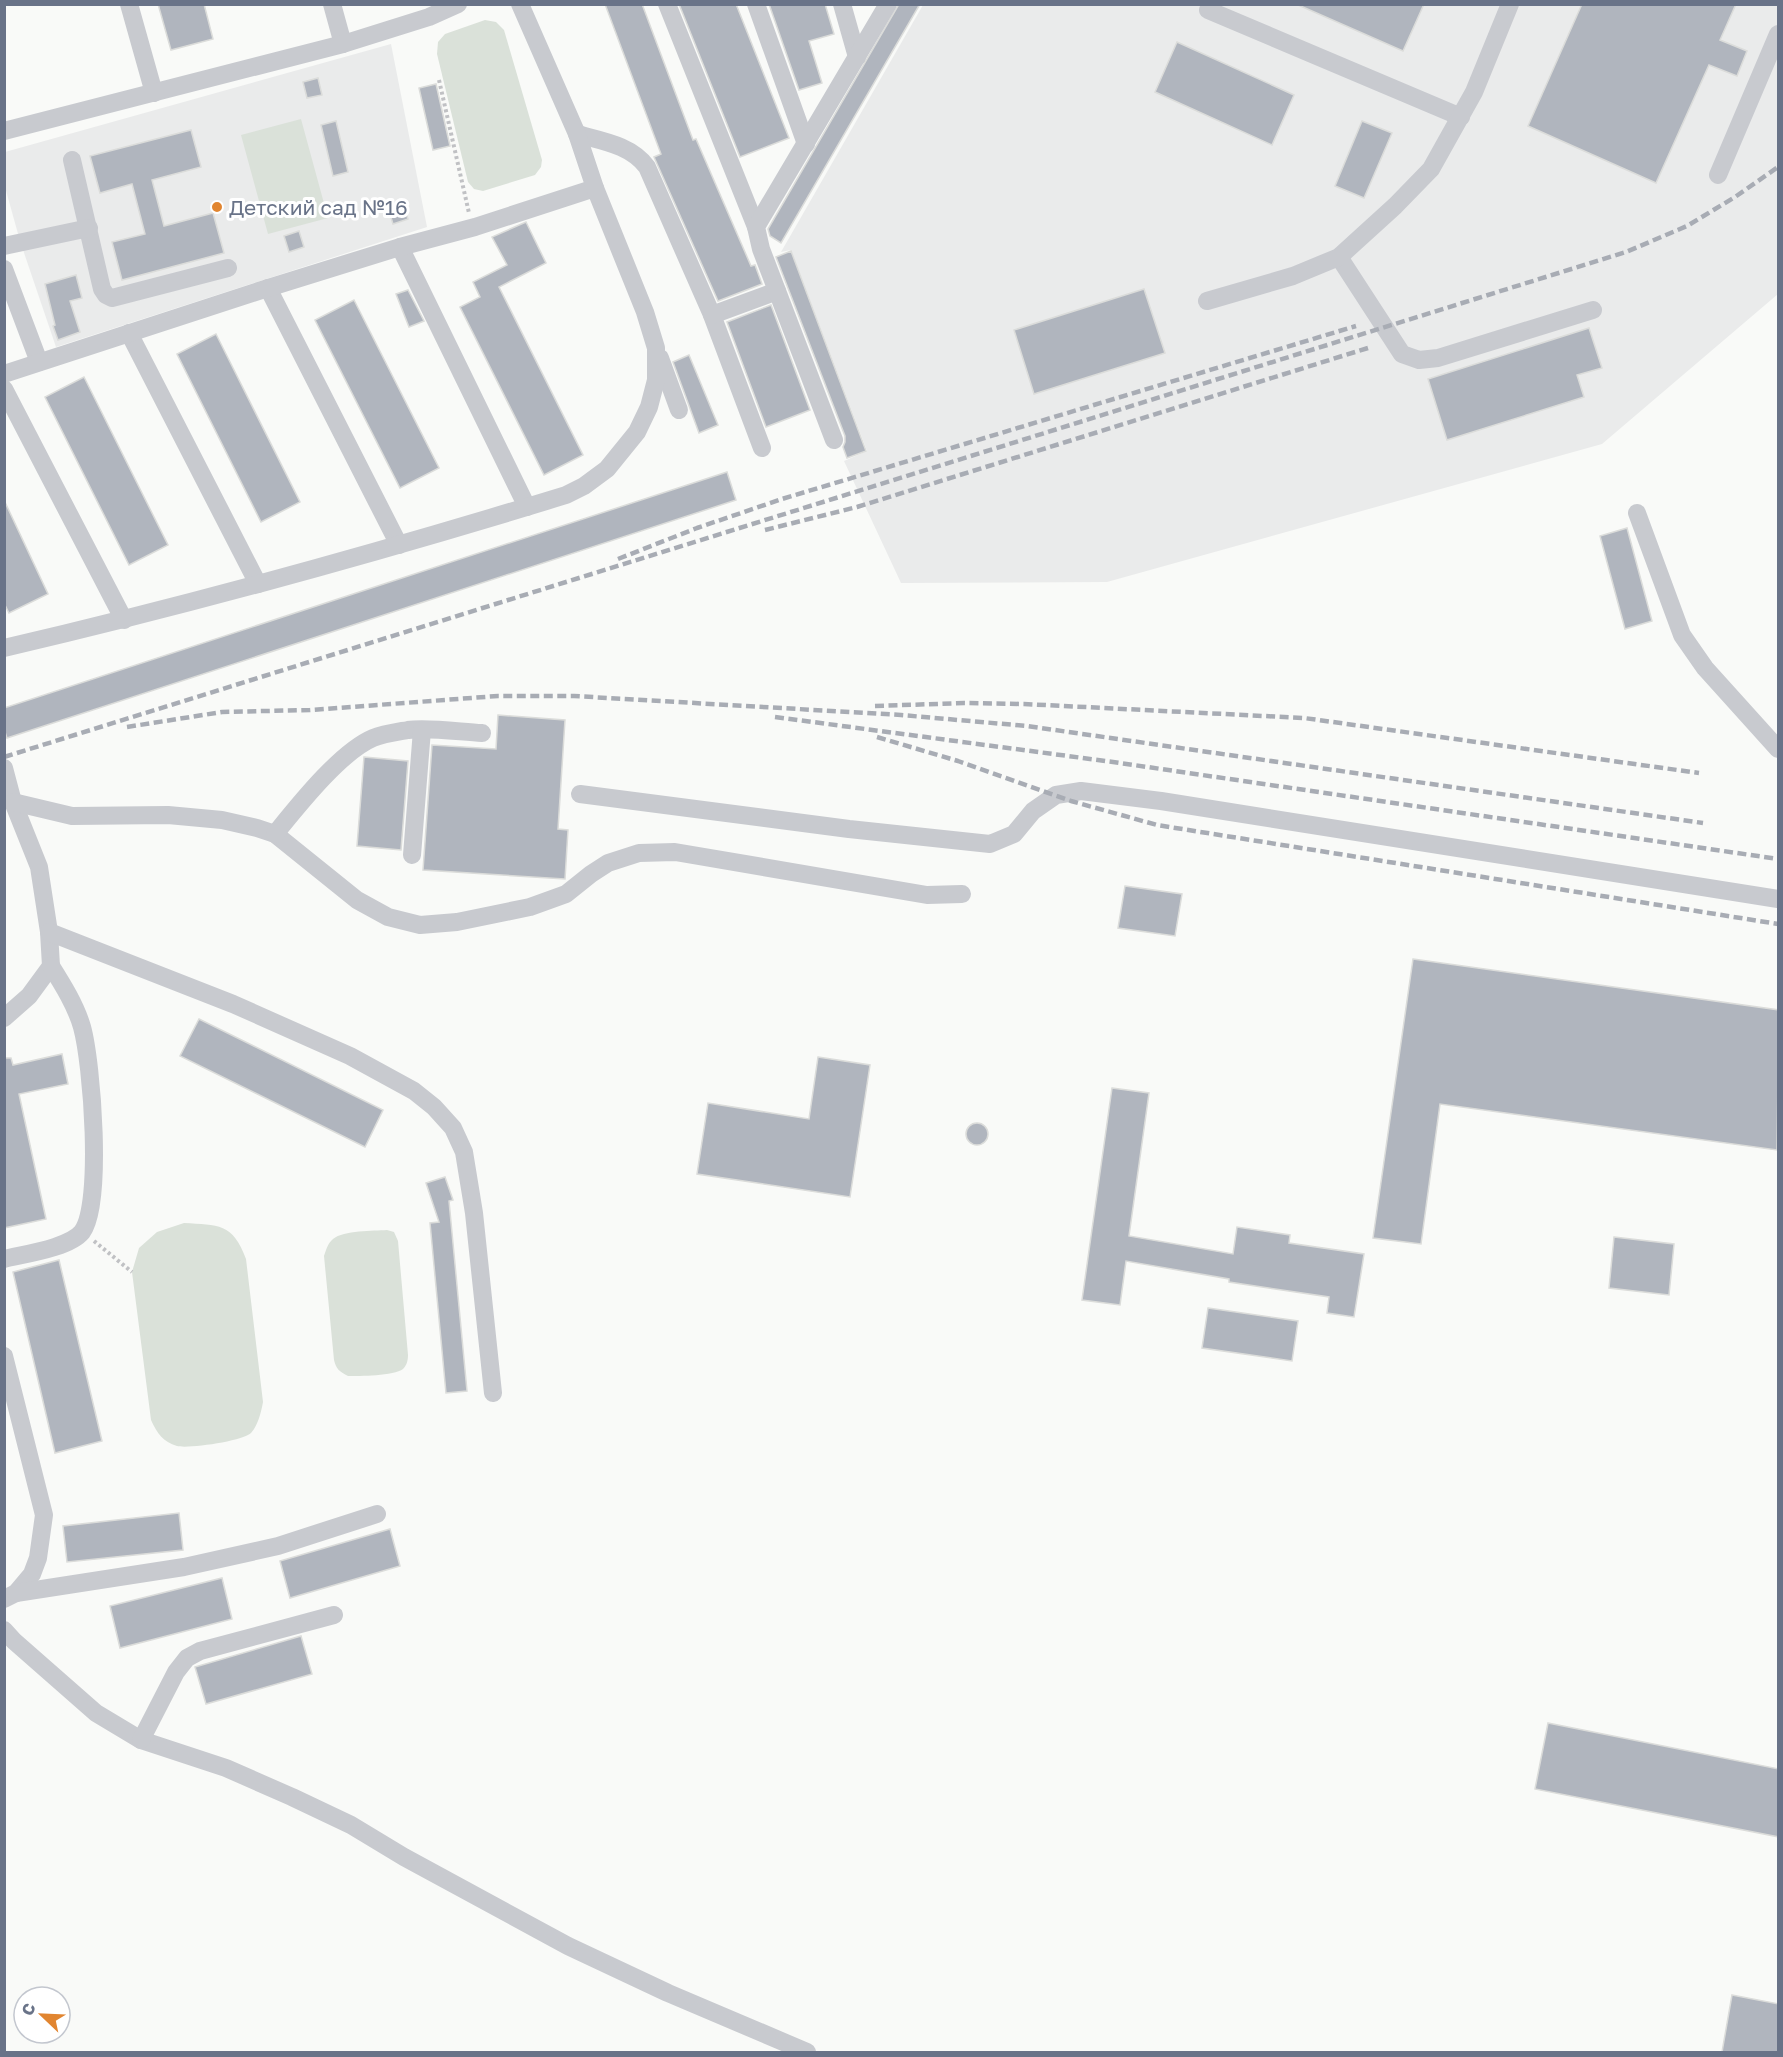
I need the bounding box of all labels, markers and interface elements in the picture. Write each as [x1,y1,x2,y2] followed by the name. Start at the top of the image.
[229,194,408,220] place label: Детский сад №16
[210,200,224,214] marker: Детский сад №16
[12,1985,72,2045] north arrow
[17,2000,40,2018] text: С

